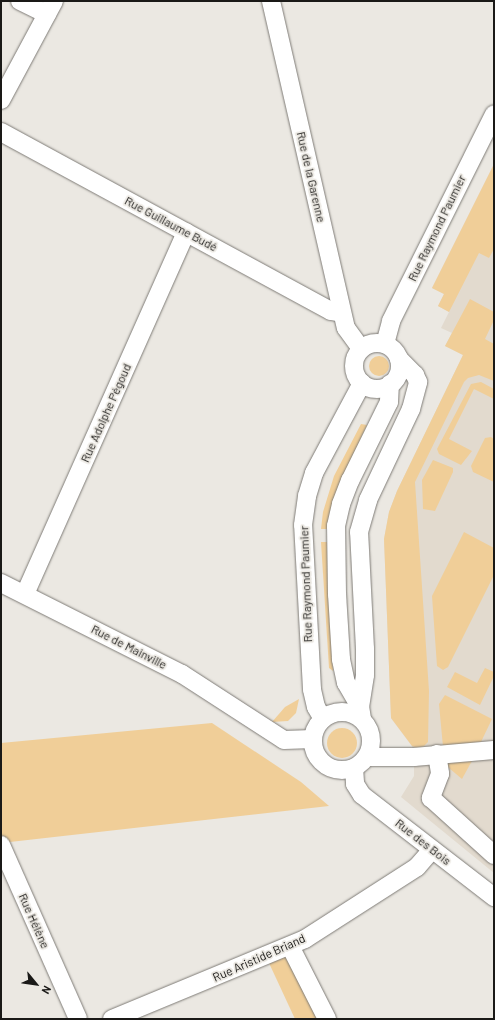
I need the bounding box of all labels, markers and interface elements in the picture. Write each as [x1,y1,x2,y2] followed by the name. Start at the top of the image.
[294,130,328,224] street label: Rue de la Garenne
[405,172,469,284] street label: Rue Raymond Paumier
[122,193,220,255] street label: Rue Guillaume Budé
[78,361,134,465] street label: Rue Adolphe Pégoud
[297,525,315,643] street label: Rue Raymond Paumier
[89,622,169,672] street label: Rue de Mainville
[392,816,454,868] street label: Rue des Bois
[15,891,53,951] street label: Rue Hélène
[210,931,308,985] street label: Rue Aristide Briand
[16,964,56,1004] north arrow
[39,984,54,996] text: N

